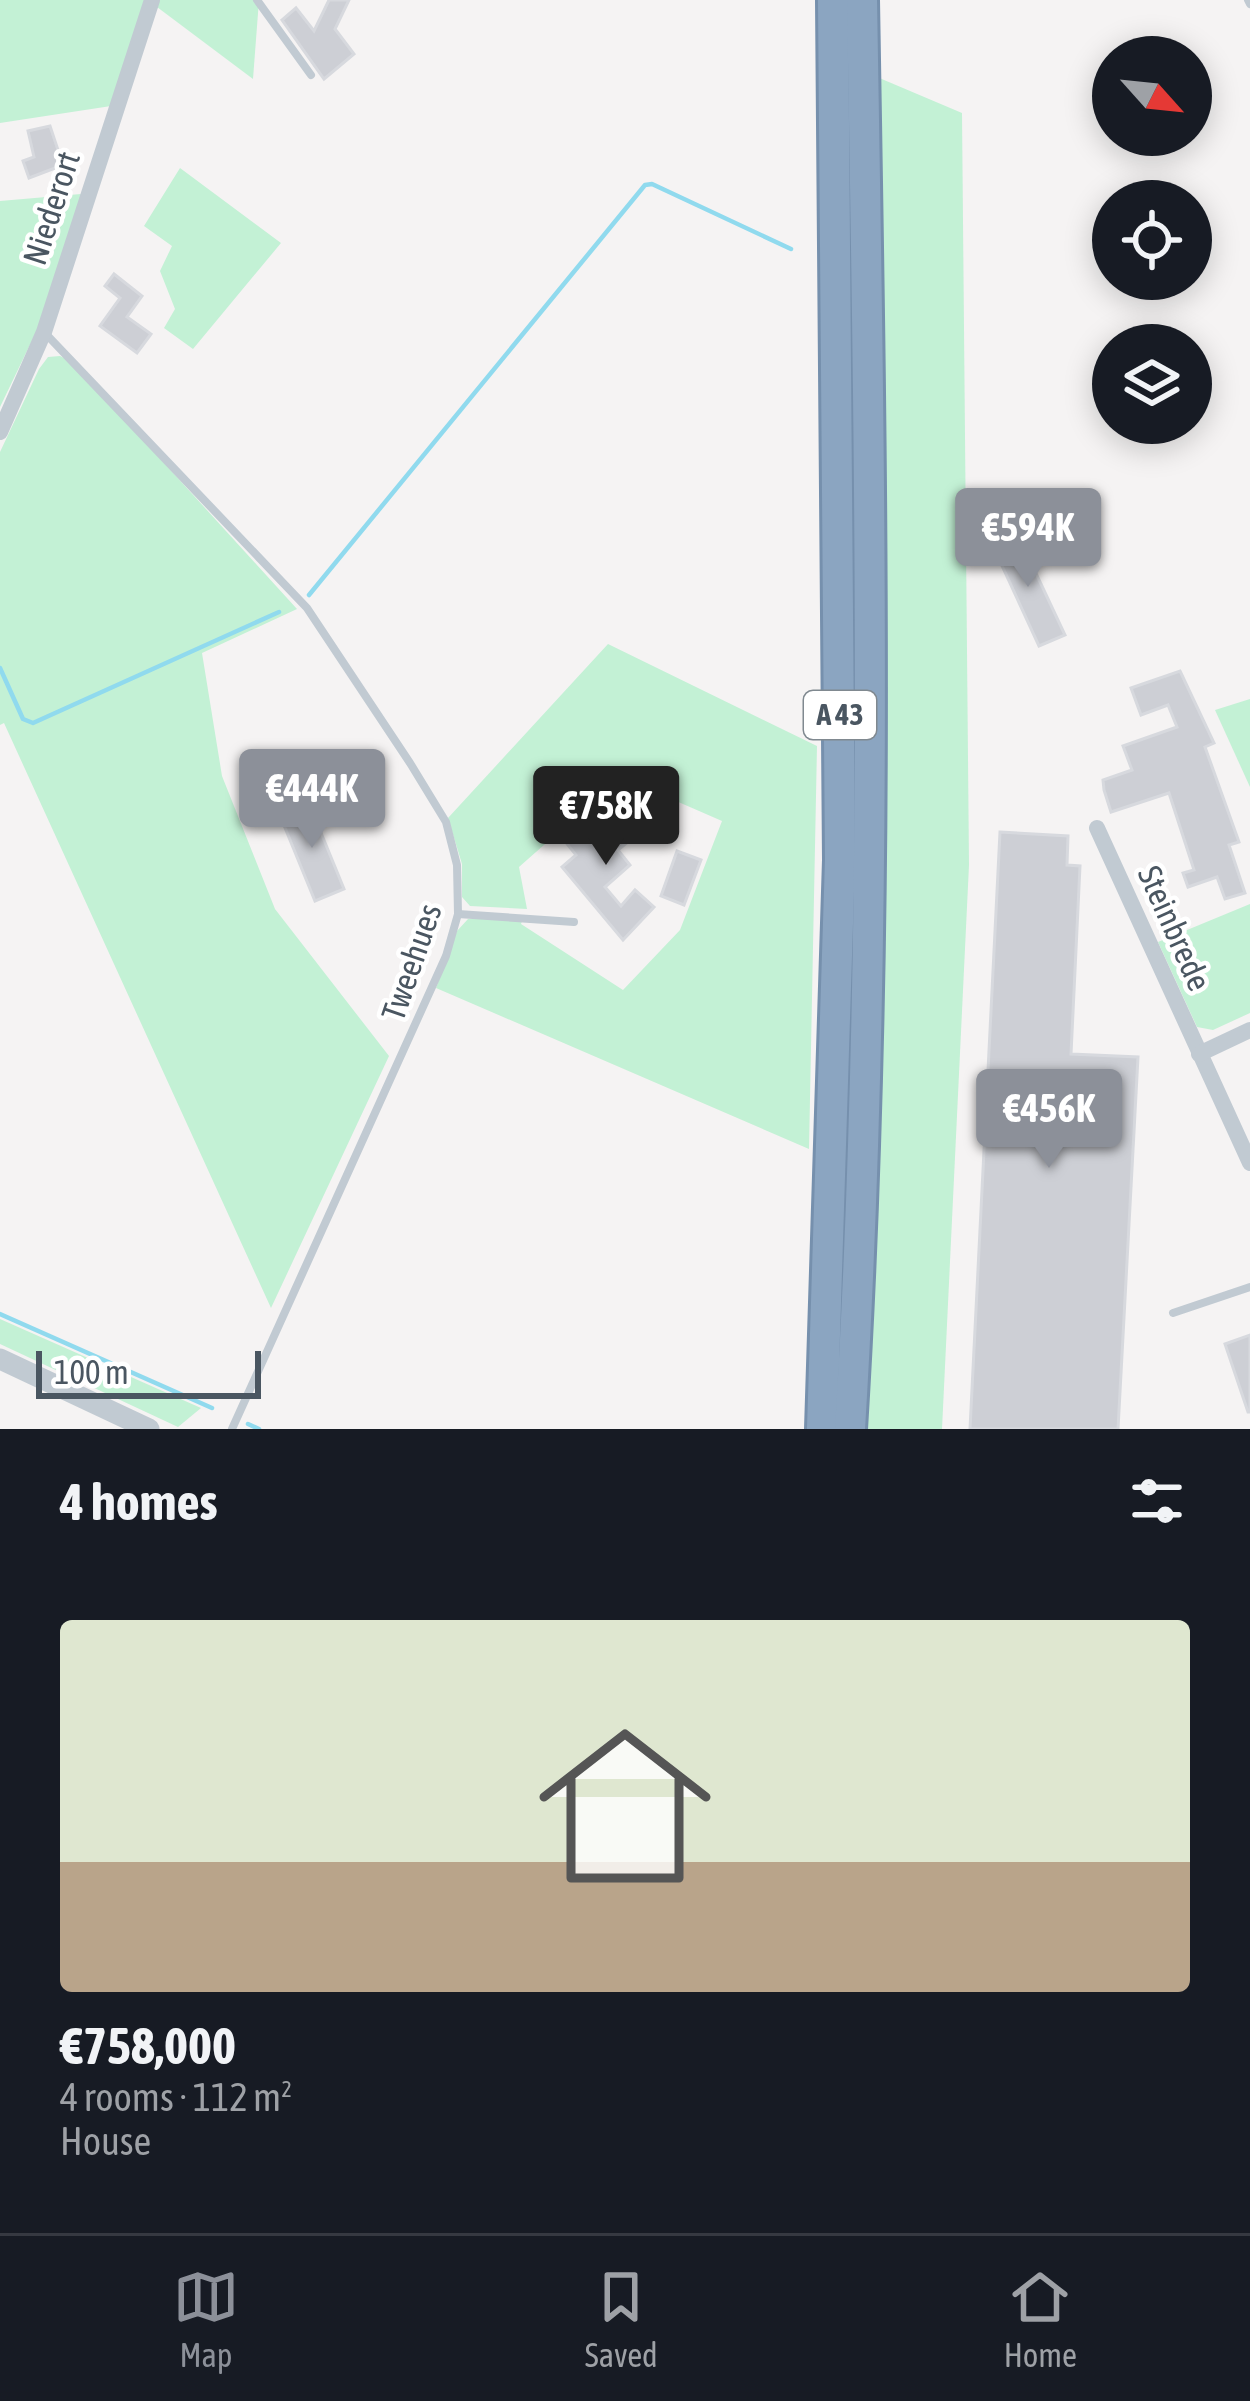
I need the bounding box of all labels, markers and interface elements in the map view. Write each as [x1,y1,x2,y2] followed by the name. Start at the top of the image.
[1092,36,1212,156] north arrow
[1092,36,1212,444] map controls
[15,147,87,269] street label: Niederort
[1092,180,1212,300] button: locate
[1092,324,1212,444] button: layers
[944,488,1112,590] pin: €594K
[982,505,1074,549] text: €594K
[804,691,876,739] road number: A 43
[228,749,396,851] pin: €444K
[266,766,358,810] text: €444K
[522,766,690,868] pin: €758K
[560,783,652,827] text: €758K
[1131,860,1219,996] street label: Steinbrede
[373,899,449,1025] street label: Tweehues
[965,1069,1133,1171] pin: €456K
[1003,1086,1095,1130] text: €456K
[36,1345,261,1398] scale bar
[54,1353,129,1391] text: 100 m
[1124,1468,1190,1534] icon: filters
[60,1472,218,1531] text: 4 homes
[517,1698,733,1914] icon: home
[60,2016,236,2075] text: €758,000
[60,2075,292,2119] text: 4 rooms · 112 m²
[60,2119,151,2163] text: House
[173,2264,239,2374] tab: Map
[585,2264,658,2374] tab: Saved
[1004,2264,1077,2374] tab: Home

